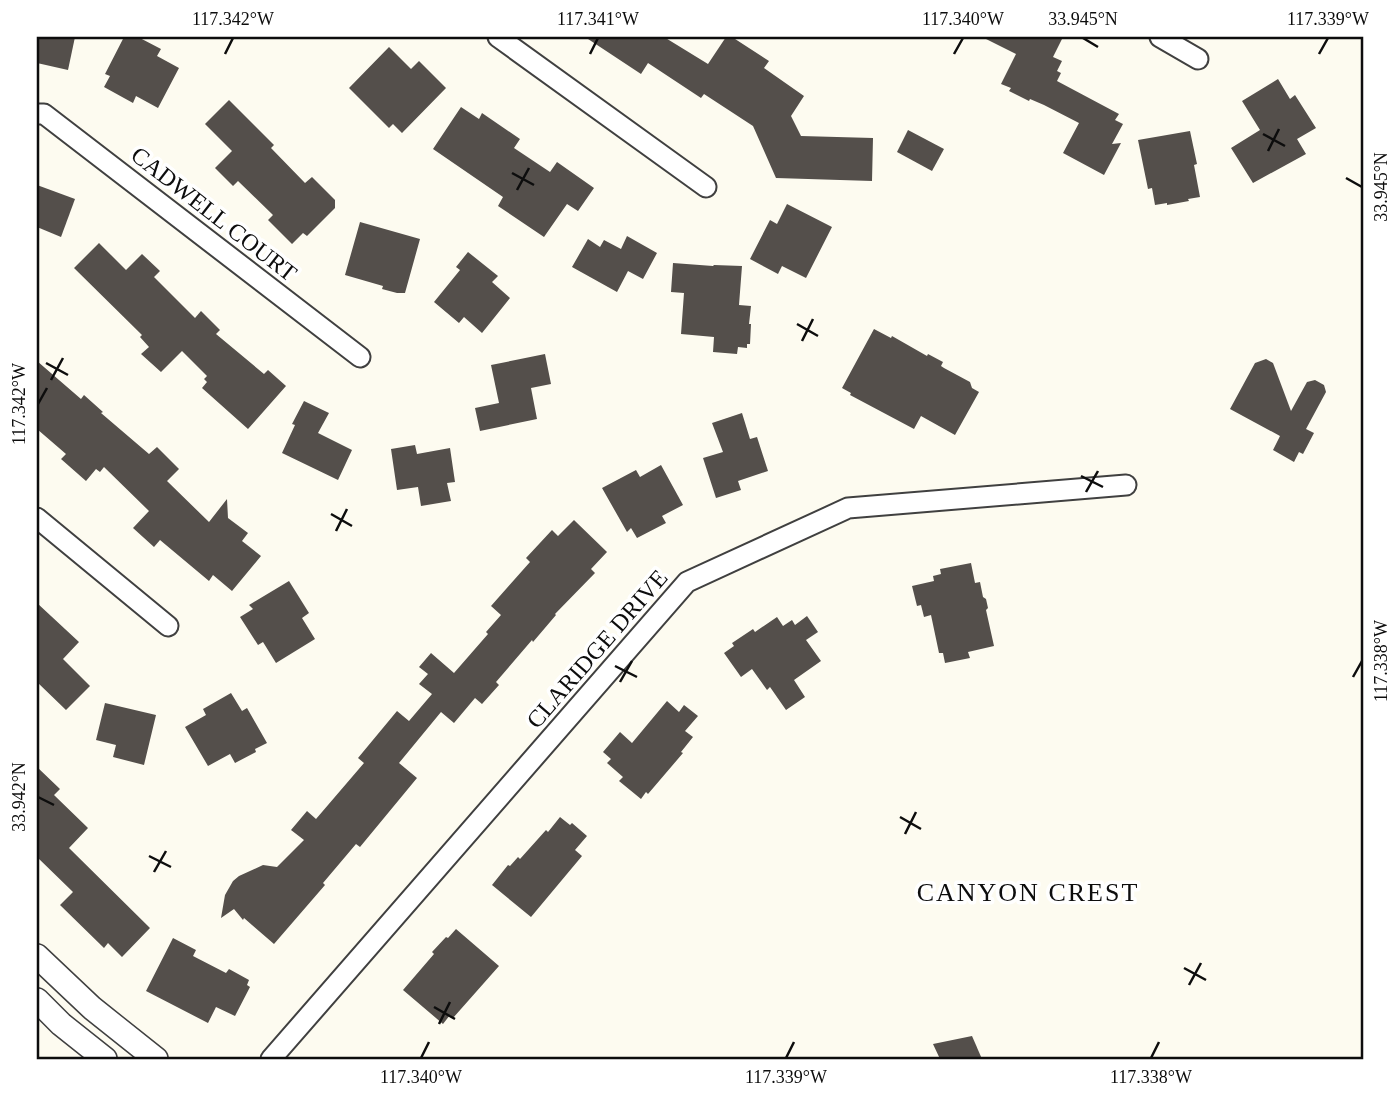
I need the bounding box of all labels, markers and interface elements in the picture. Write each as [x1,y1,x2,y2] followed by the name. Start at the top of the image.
[192,9,274,29] text: 117.342°W
[557,9,639,29] text: 117.341°W
[922,9,1004,29] text: 117.340°W
[1048,9,1118,29] text: 33.945°N
[1287,9,1369,29] text: 117.339°W
[126,141,302,287] street label: CADWELL COURT
[1371,152,1391,222] text: 33.945°N
[9,363,29,445] text: 117.342°W
[521,565,673,733] street label: CLARIDGE DRIVE
[1371,620,1391,702] text: 117.338°W
[9,762,29,832] text: 33.942°N
[917,878,1139,907] district label: CANYON CREST
[380,1067,462,1087] text: 117.340°W
[745,1067,827,1087] text: 117.339°W
[1110,1067,1192,1087] text: 117.338°W

